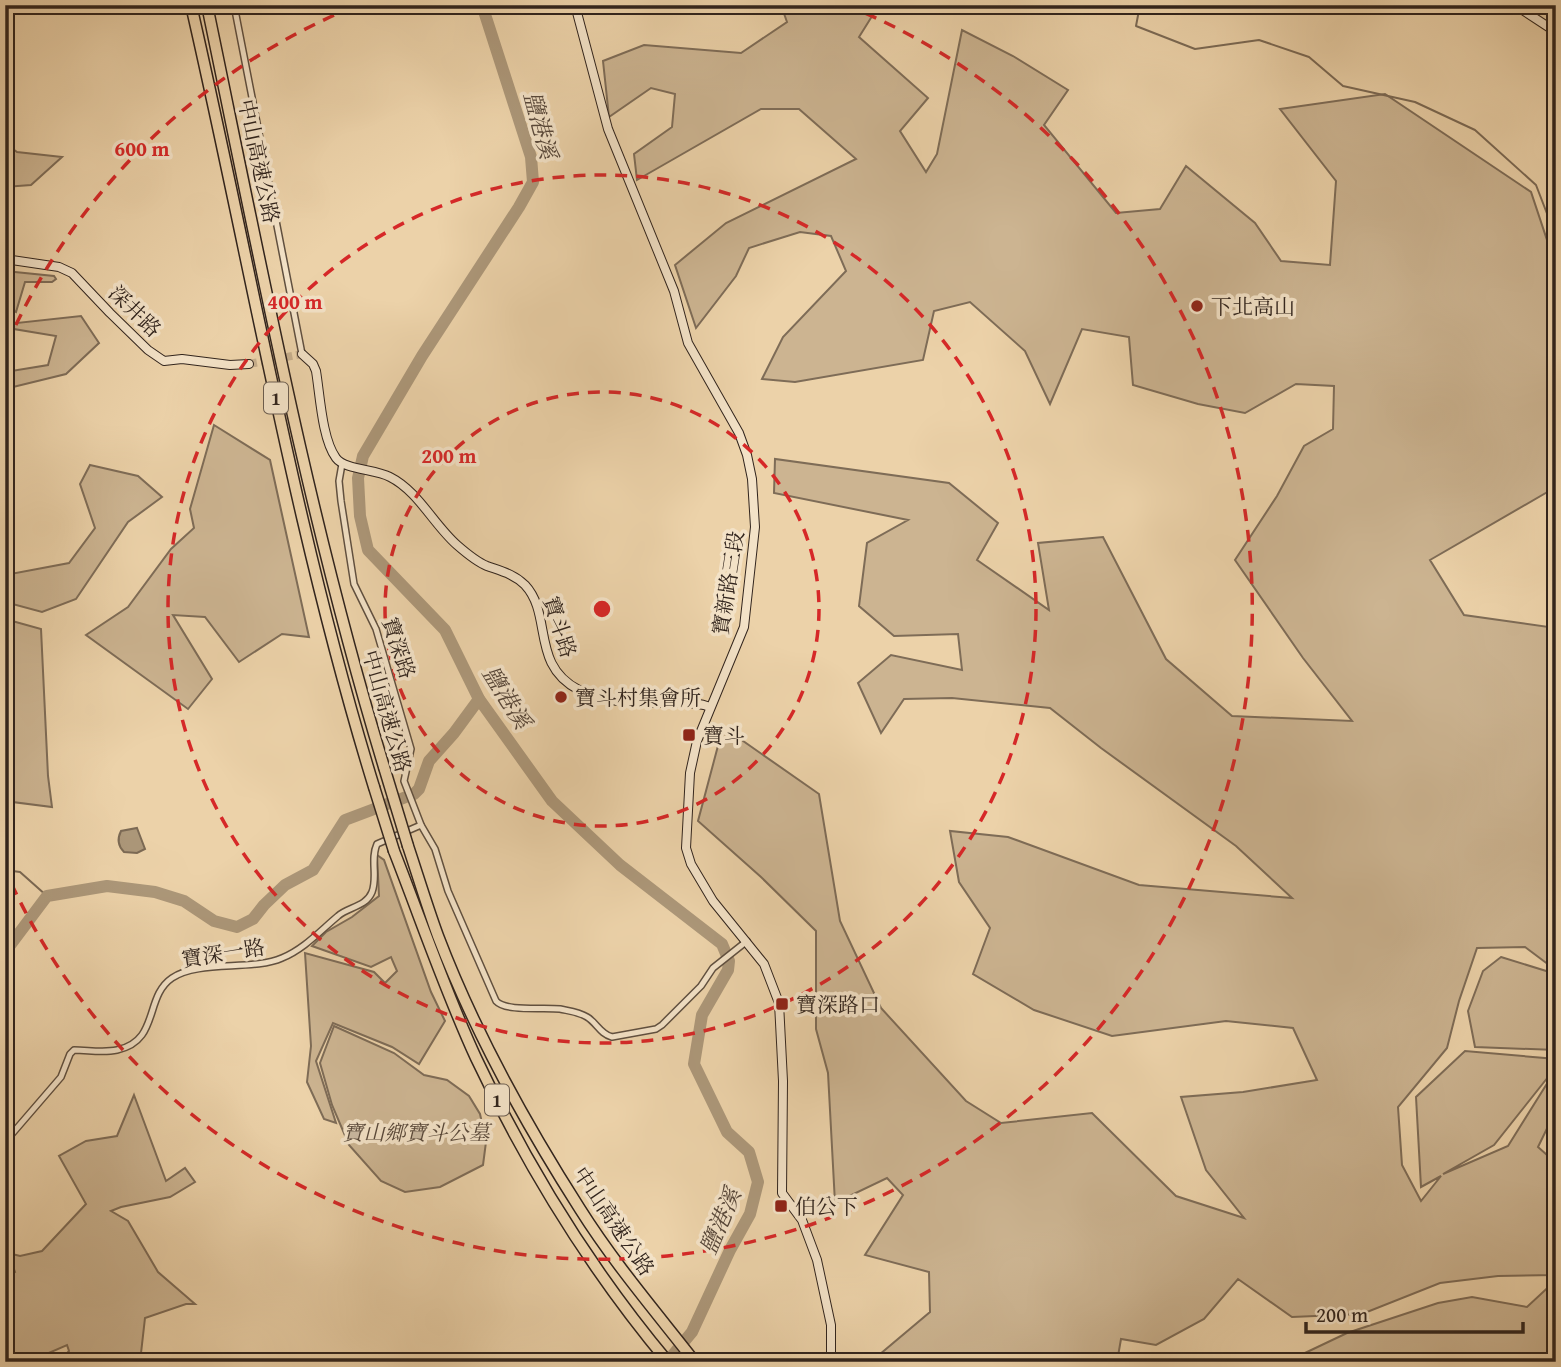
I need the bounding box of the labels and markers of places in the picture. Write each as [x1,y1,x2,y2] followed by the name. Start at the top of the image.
[1211,291,1295,322] place label: 下北高山
[1189,298,1205,314] marker: 下北高山
[590,597,614,621] centre of rings
[575,682,701,713] place label: 寶斗村集會所
[553,689,569,705] marker: 寶斗村集會所
[703,720,745,751] place label: 寶斗
[681,727,697,743] marker: 寶斗
[796,989,880,1020] place label: 寶深路口
[774,996,790,1012] marker: 寶深路口
[795,1191,858,1222] place label: 伯公下
[773,1198,789,1214] marker: 伯公下

